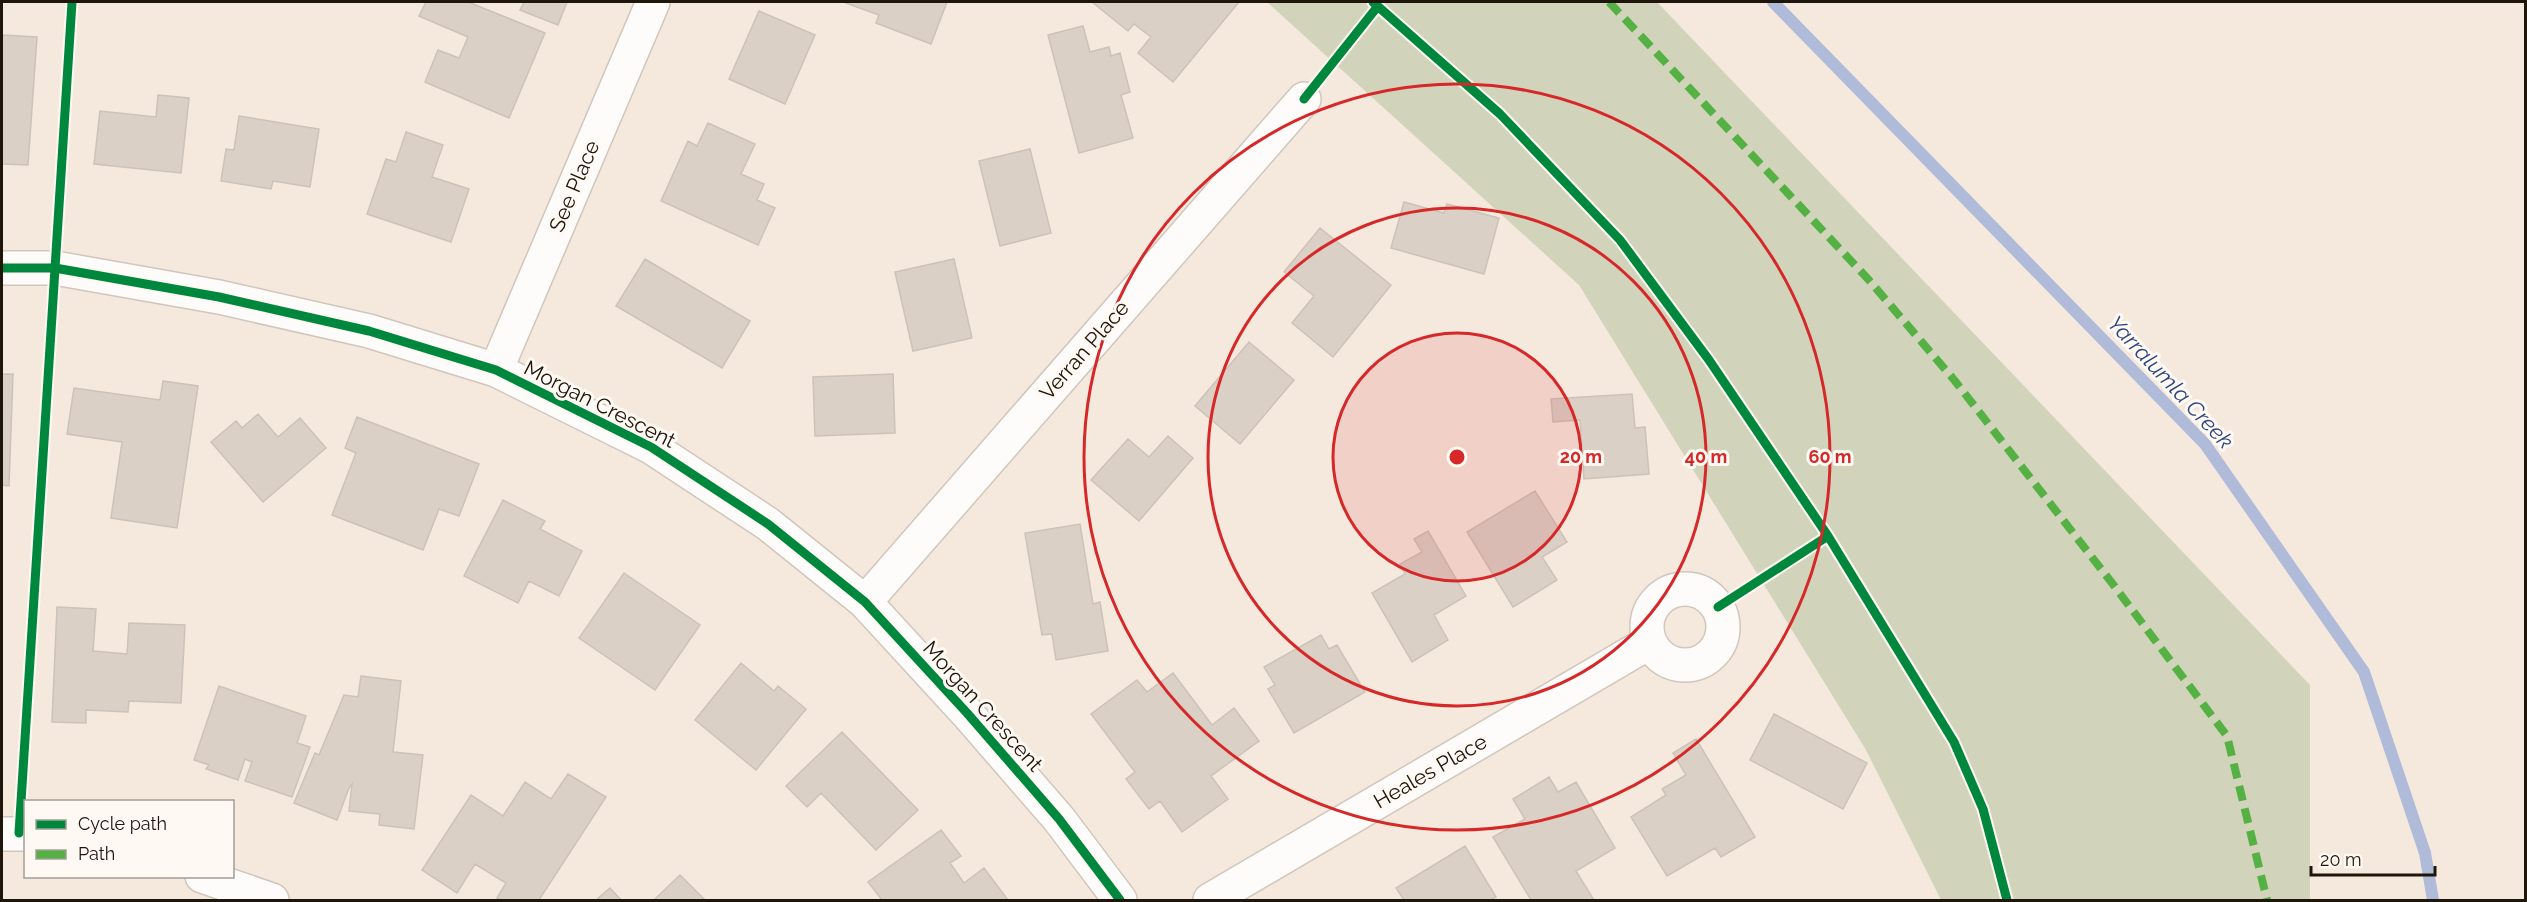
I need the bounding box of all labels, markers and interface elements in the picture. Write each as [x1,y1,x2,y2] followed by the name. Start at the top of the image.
[544,137,604,235] street label: See Place
[1034,295,1134,405] street label: Verran Place
[2103,310,2239,454] water label: Yarralumla Creek
[520,355,680,453] street label: Morgan Crescent
[1560,446,1602,467] text: 20 m
[1685,446,1727,467] text: 40 m
[1808,446,1852,467] text: 60 m
[1447,447,1467,467] centre of rings
[918,636,1048,776] street label: Morgan Crescent
[1369,729,1491,813] street label: Heales Place
[24,800,234,878] legend
[78,813,167,834] text: Cycle path
[2311,839,2436,877] scale bar
[78,843,115,864] text: Path
[2320,849,2362,870] text: 20 m

